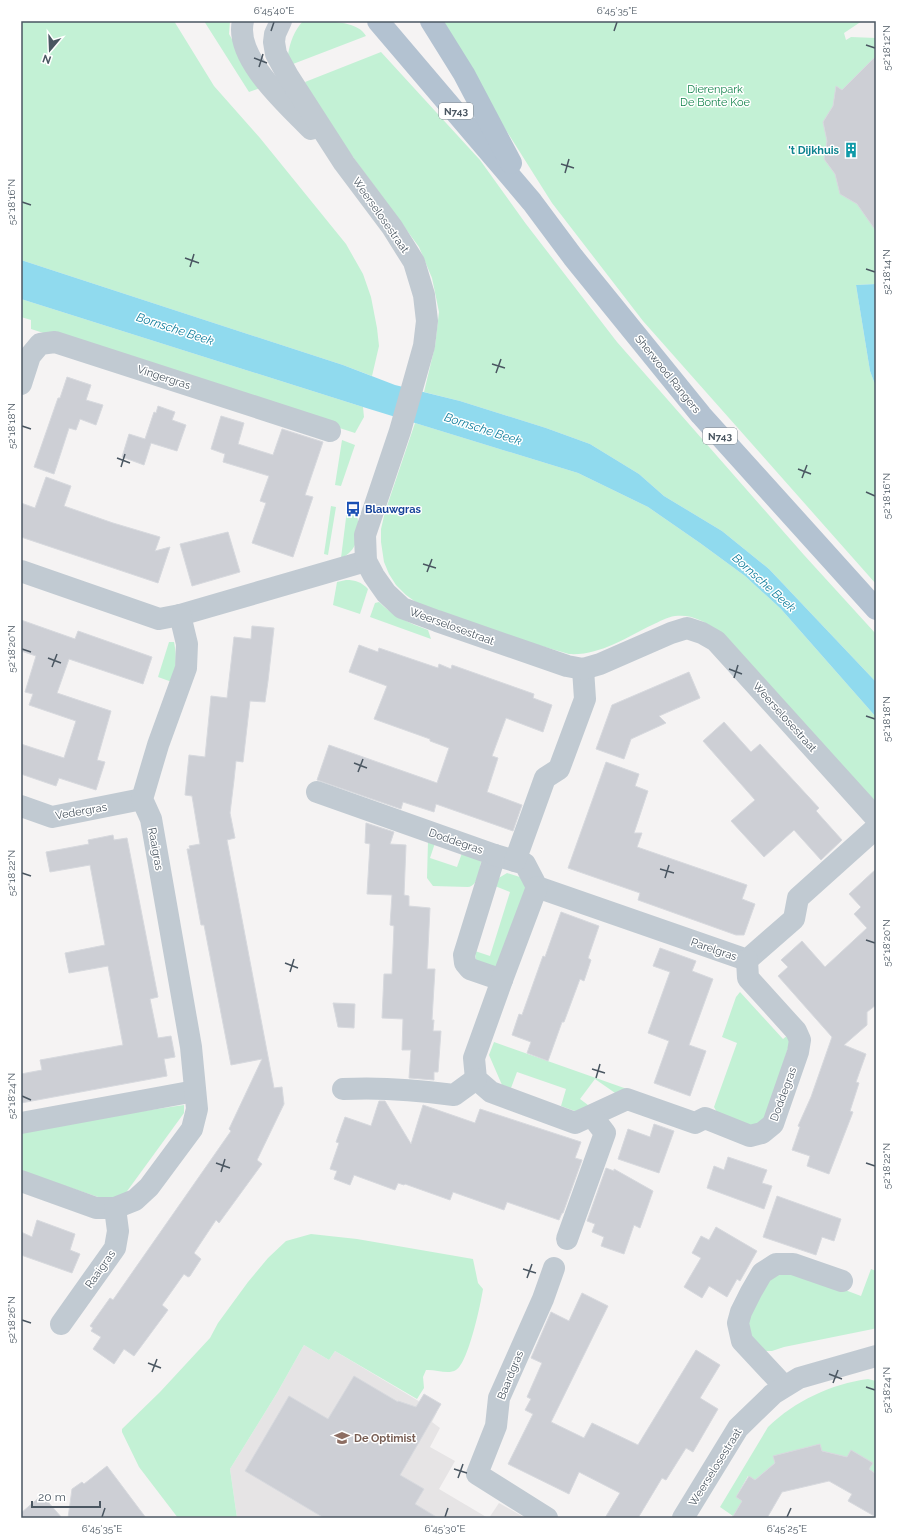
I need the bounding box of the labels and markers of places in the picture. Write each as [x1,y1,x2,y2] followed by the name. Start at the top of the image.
[842,141,860,159] building icon: 't Dijkhuis
[788,144,840,157] place label: 't Dijkhuis
[344,500,362,518] bus stop icon: Blauwgras
[365,503,422,516] place label: Blauwgras
[333,1429,351,1447] school or university icon: De Optimist
[354,1432,417,1445] place label: De Optimist

